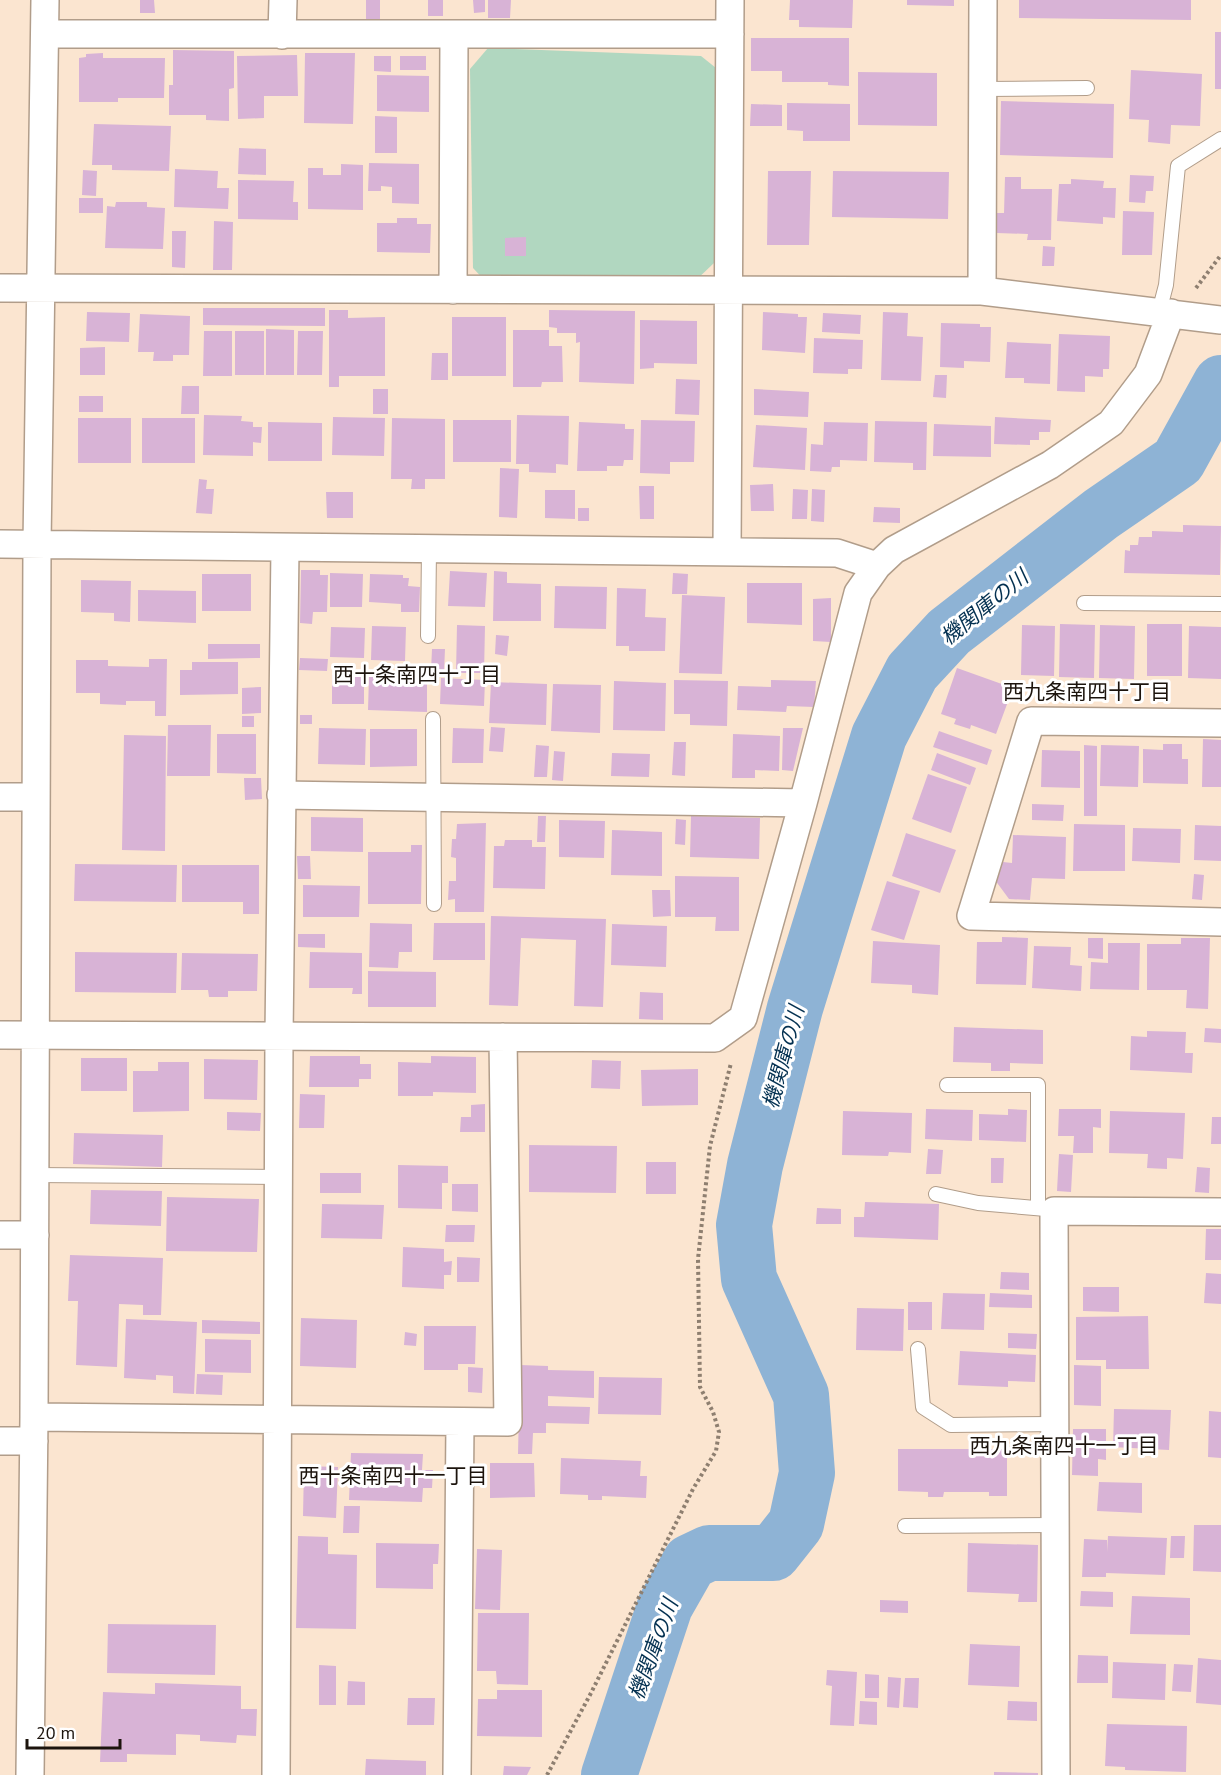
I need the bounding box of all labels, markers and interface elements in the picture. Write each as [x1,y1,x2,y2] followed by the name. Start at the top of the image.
[935,562,1035,651] water label: 機関庫の川
[333,661,501,688] district label: 西十条南四十丁目
[1003,678,1171,705] district label: 西九条南四十丁目
[756,1001,810,1111] water label: 機関庫の川
[970,1432,1159,1459] district label: 西九条南四十一丁目
[299,1462,488,1489] district label: 西十条南四十一丁目
[622,1593,684,1703] water label: 機関庫の川
[27,1712,120,1750] scale bar
[36,1721,75,1744] text: 20 m

